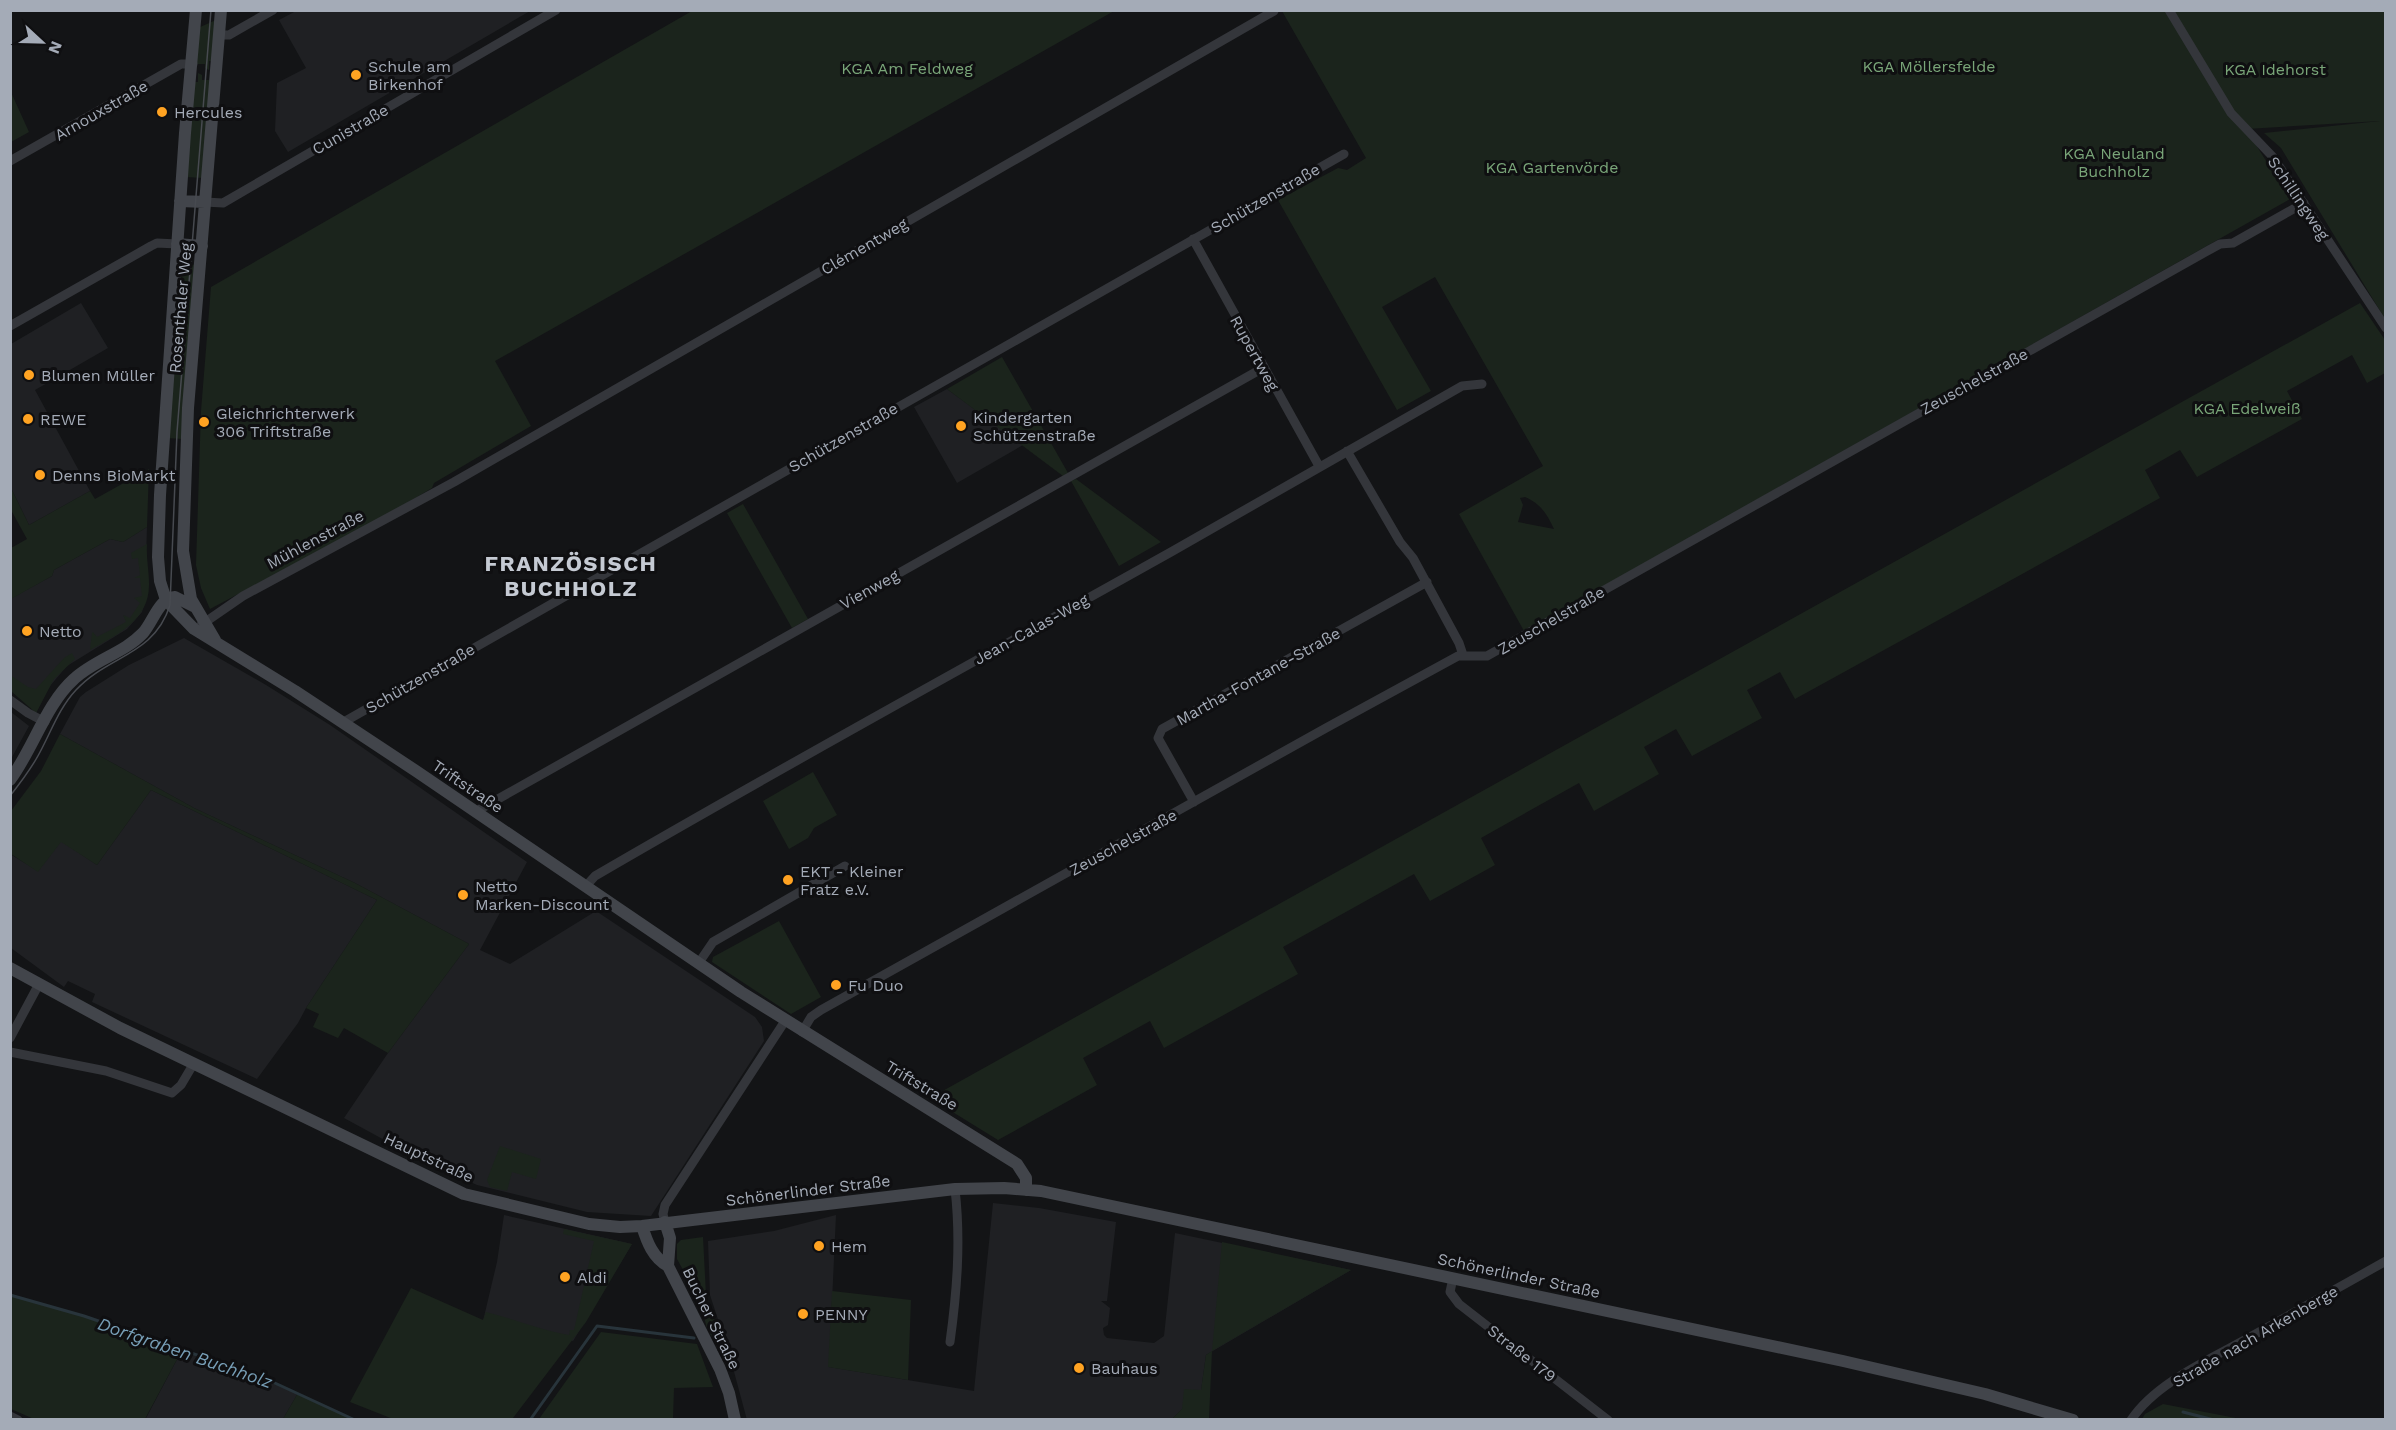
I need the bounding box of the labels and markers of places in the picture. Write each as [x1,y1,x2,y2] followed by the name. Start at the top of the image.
[368,57,451,94] place label: Schule am Birkenhof
[349,68,363,82] marker: Schule am Birkenhof
[174,103,243,122] place label: Hercules
[155,105,169,119] marker: Hercules
[41,366,155,385] place label: Blumen Müller
[22,368,36,382] marker: Blumen Müller
[216,404,355,441] place label: Gleichrichterwerk 306 Triftstraße
[973,408,1096,445] place label: Kindergarten Schützenstraße
[40,410,86,429] place label: REWE
[21,412,35,426] marker: REWE
[197,415,211,429] marker: Gleichrichterwerk 306 Triftstraße
[954,419,968,433] marker: Kindergarten Schützenstraße
[52,466,176,485] place label: Denns BioMarkt
[33,468,47,482] marker: Denns BioMarkt
[39,622,82,641] place label: Netto
[20,624,34,638] marker: Netto
[800,862,904,899] place label: EKT - Kleiner Fratz e.V.
[781,873,795,887] marker: EKT - Kleiner Fratz e.V.
[475,877,610,914] place label: Netto Marken-Discount
[456,888,470,902] marker: Netto Marken-Discount
[848,976,903,995] place label: Fu Duo
[829,978,843,992] marker: Fu Duo
[831,1237,867,1256] place label: Hem
[812,1239,826,1253] marker: Hem
[577,1268,607,1287] place label: Aldi
[558,1270,572,1284] marker: Aldi
[815,1305,868,1324] place label: PENNY
[796,1307,810,1321] marker: PENNY
[1091,1359,1158,1378] place label: Bauhaus
[1072,1361,1086,1375] marker: Bauhaus

